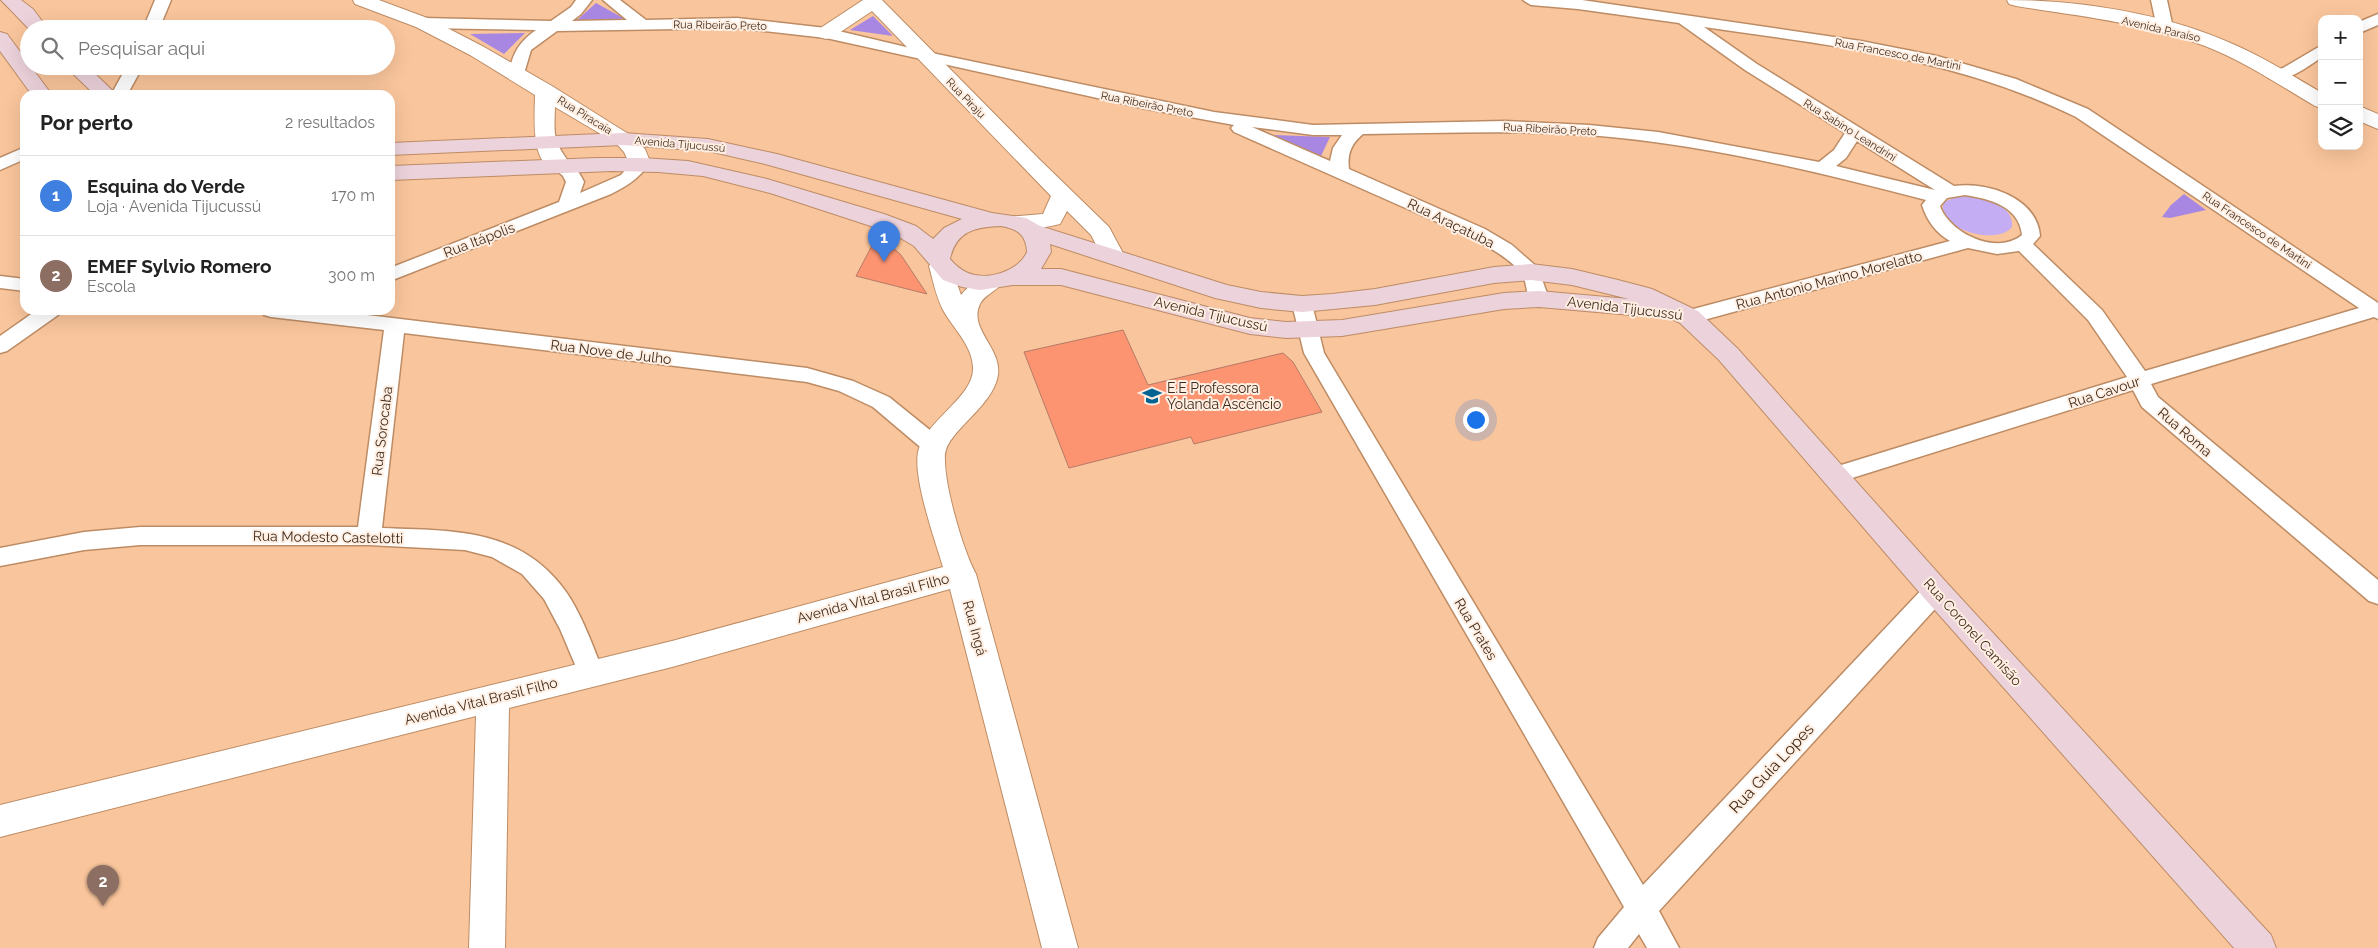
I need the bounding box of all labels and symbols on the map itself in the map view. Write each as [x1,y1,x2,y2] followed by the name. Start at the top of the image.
[2120,14,2202,45] street label: Avenida Paraíso
[673,18,767,33] street label: Rua Ribeirão Preto
[1834,36,1962,73] street label: Rua Francesco de Martini
[943,76,988,121] street label: Rua Piraju
[1100,89,1195,120] street label: Rua Ribeirão Preto
[555,94,614,137] street label: Rua Piracaia
[1801,97,1899,164] street label: Rua Sabino Leandrini
[1503,121,1598,138] street label: Rua Ribeirão Preto
[634,134,726,155] street label: Avenida Tijucussú
[2200,189,2314,272] street label: Rua Francesco de Martini
[1405,195,1497,251] street label: Rua Araçatuba
[441,219,517,261] street label: Rua Itápolis
[868,221,900,262] pin: 1
[1734,247,1924,313] street label: Rua Antonio Marino Morelatto
[1153,293,1269,335] street label: Avenida Tijucussú
[1566,293,1684,323] street label: Avenida Tijucussú
[550,337,672,367] street label: Rua Nove de Julho
[2066,373,2142,411] street label: Rua Cavour
[1167,380,1281,412] place label: E.E Professora Yolanda Ascêncio
[369,385,395,477] street label: Rua Sorocaba
[1141,385,1163,407] school or university icon: E.E Professora Yolanda Ascêncio
[2155,404,2215,460] street label: Rua Roma
[1463,407,1489,433] your location
[253,528,403,546] street label: Rua Modesto Castelotti
[795,570,951,626] street label: Avenida Vital Brasil Filho
[1921,575,2025,689] street label: Rua Coronel Camisão
[1451,595,1501,663] street label: Rua Prates
[960,599,990,657] street label: Rua Ingá
[403,674,559,728] street label: Avenida Vital Brasil Filho
[1725,719,1818,817] street label: Rua Guia Lopes
[87,865,119,906] pin: 2

